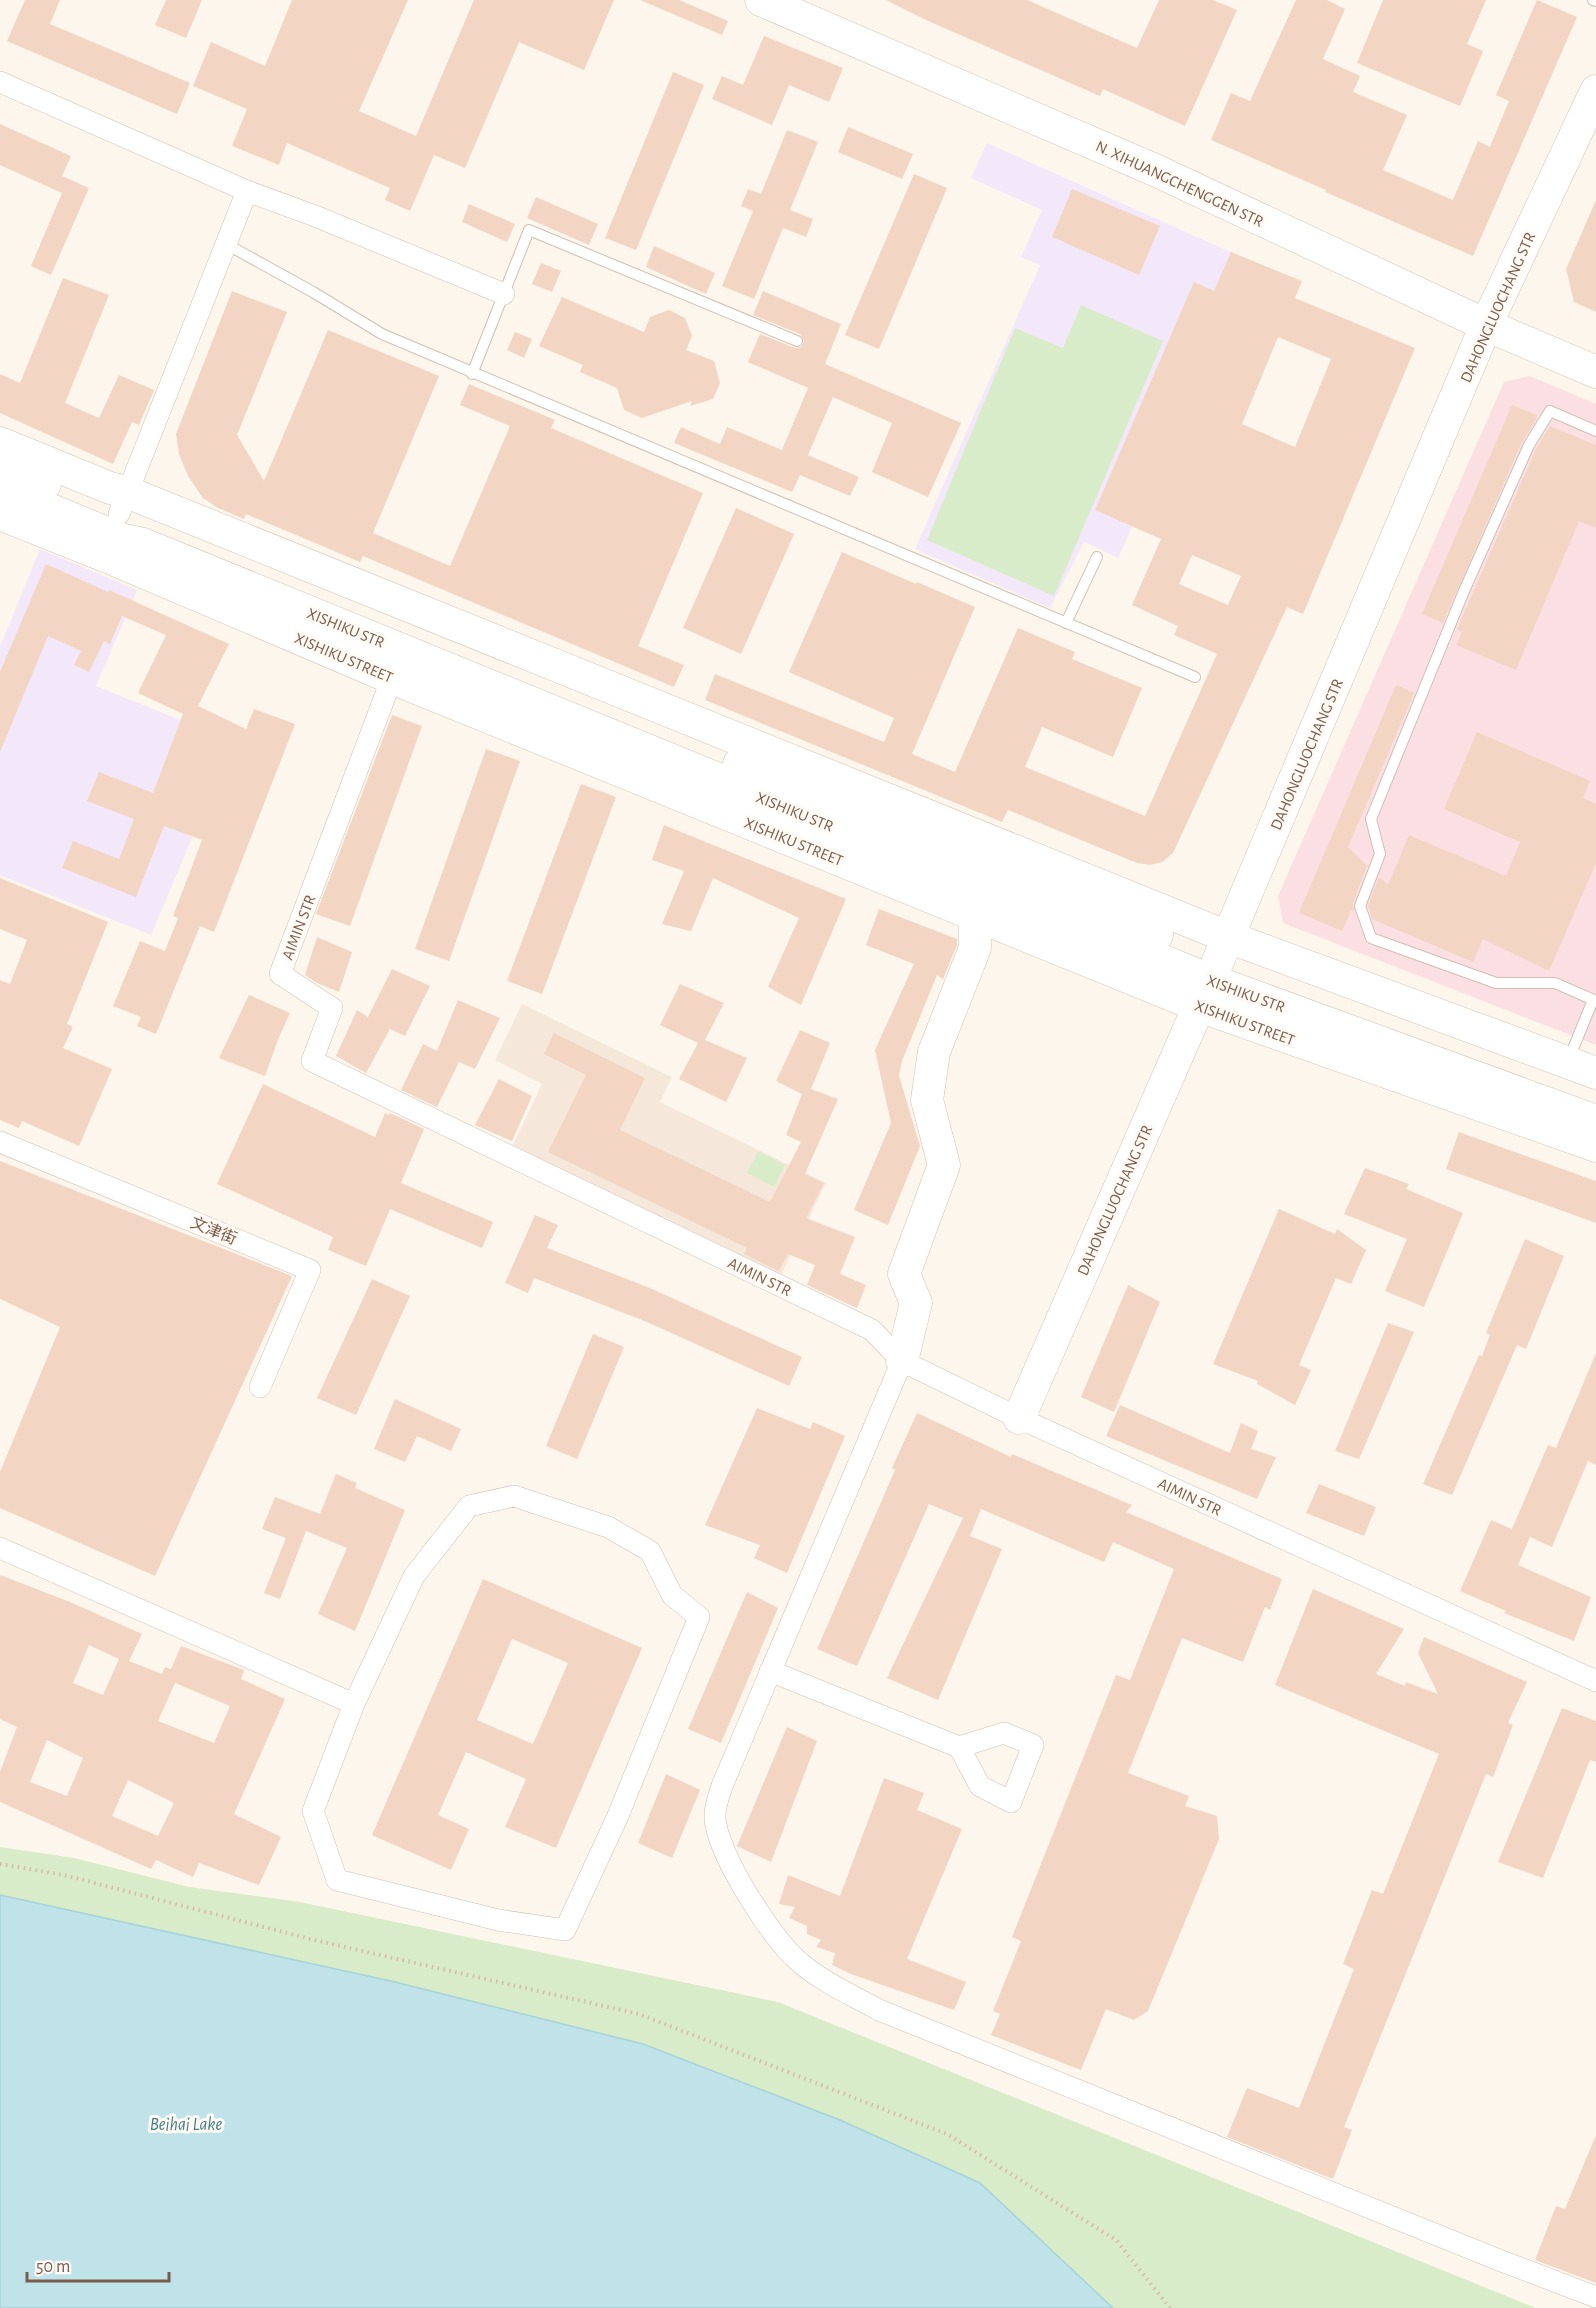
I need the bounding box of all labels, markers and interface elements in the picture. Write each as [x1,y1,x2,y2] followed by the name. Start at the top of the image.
[1093,138,1266,230] street label: N. XIHUANGCHENGGEN STR
[1458,230,1538,385] street label: DAHONGLUOCHANG STR
[305,605,387,651] street label: XISHIKU STR
[292,630,395,686] street label: XISHIKU STREET
[1268,676,1346,832] street label: DAHONGLUOCHANG STR
[754,789,836,835] street label: XISHIKU STR
[742,815,846,869] street label: XISHIKU STREET
[279,893,319,962] street label: AIMIN STR
[1204,972,1287,1016] street label: XISHIKU STR
[1192,997,1297,1049] street label: XISHIKU STREET
[1075,1123,1155,1278] street label: DAHONGLUOCHANG STR
[188,1214,239,1247] street label: 文津街
[725,1255,794,1299] street label: AIMIN STR
[1155,1475,1224,1519] street label: AIMIN STR
[150,2116,222,2134] water label: Beihai Lake
[27,2245,170,2283] scale bar
[36,2258,70,2276] text: 50 m

